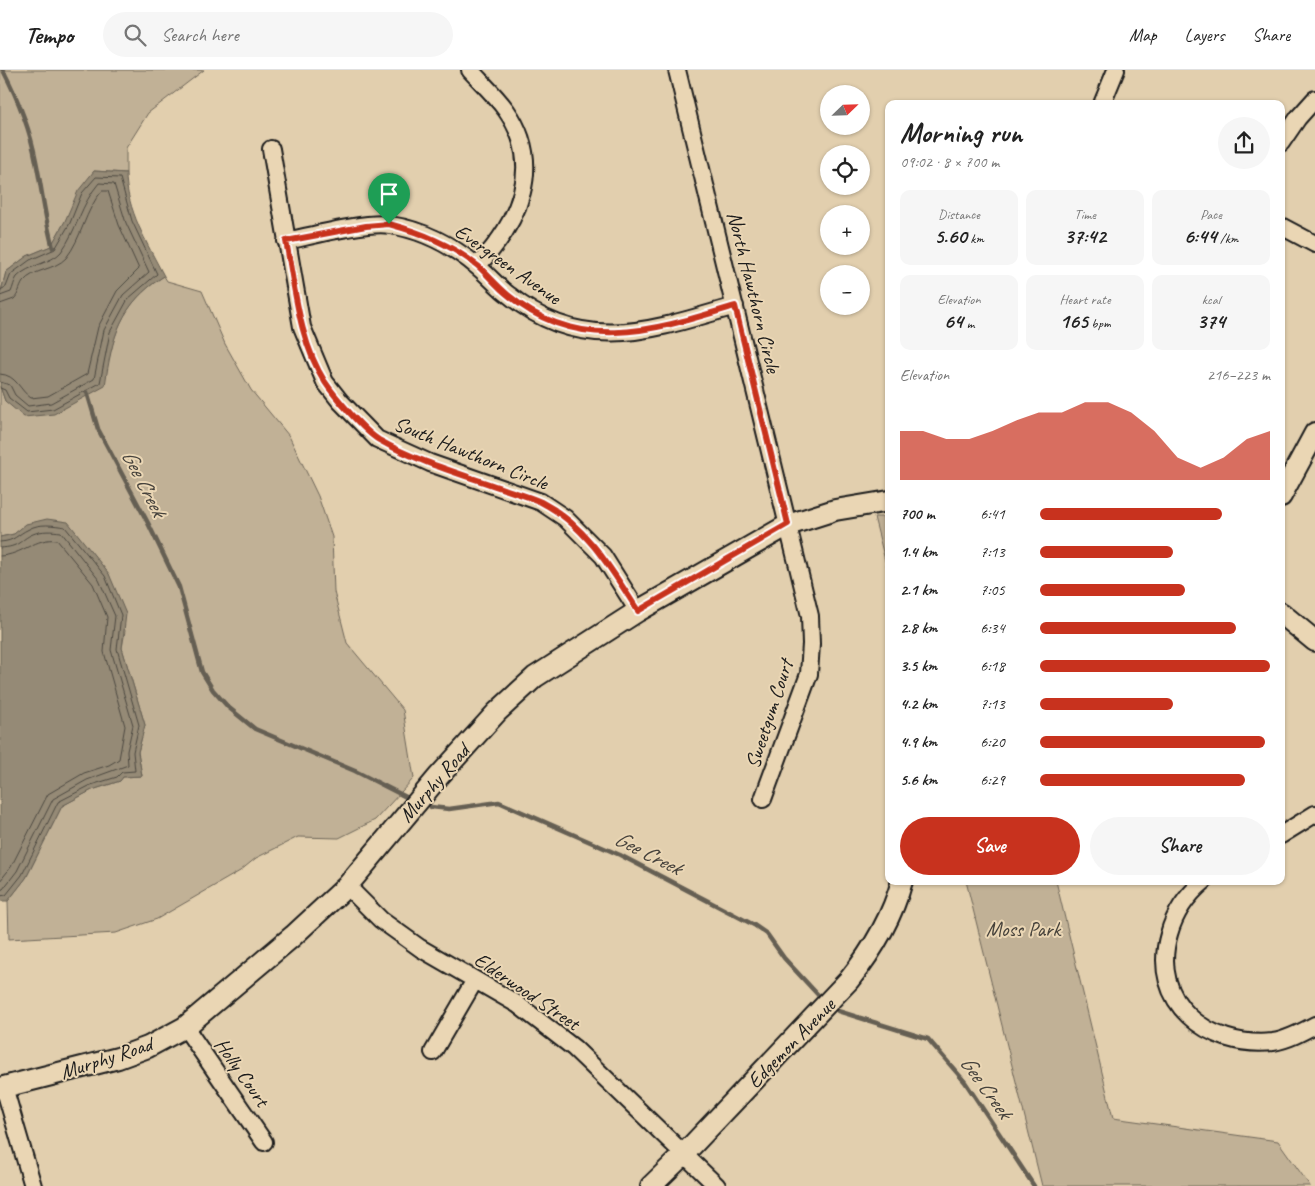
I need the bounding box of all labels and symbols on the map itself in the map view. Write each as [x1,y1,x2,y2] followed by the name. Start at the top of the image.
[820,85,870,135] north arrow
[368,173,410,224] pin
[721,209,787,377] street label: North Hawthorn Circle
[450,218,567,311] street label: Evergreen Avenue
[390,410,553,496] street label: South Hawthorn Circle
[115,445,174,525] water label: Gee Creek
[739,653,800,772] street label: Sweetgum Court
[393,736,477,827] street label: Murphy Road
[610,824,690,883] water label: Gee Creek
[986,916,1062,942] park label: Moss Park
[469,946,586,1037] street label: Elderwood Street
[741,992,841,1094] street label: Edgemon Avenue
[57,1030,159,1085] street label: Murphy Road
[209,1032,276,1113] street label: Holly Court
[954,1050,1021,1127] water label: Gee Creek

